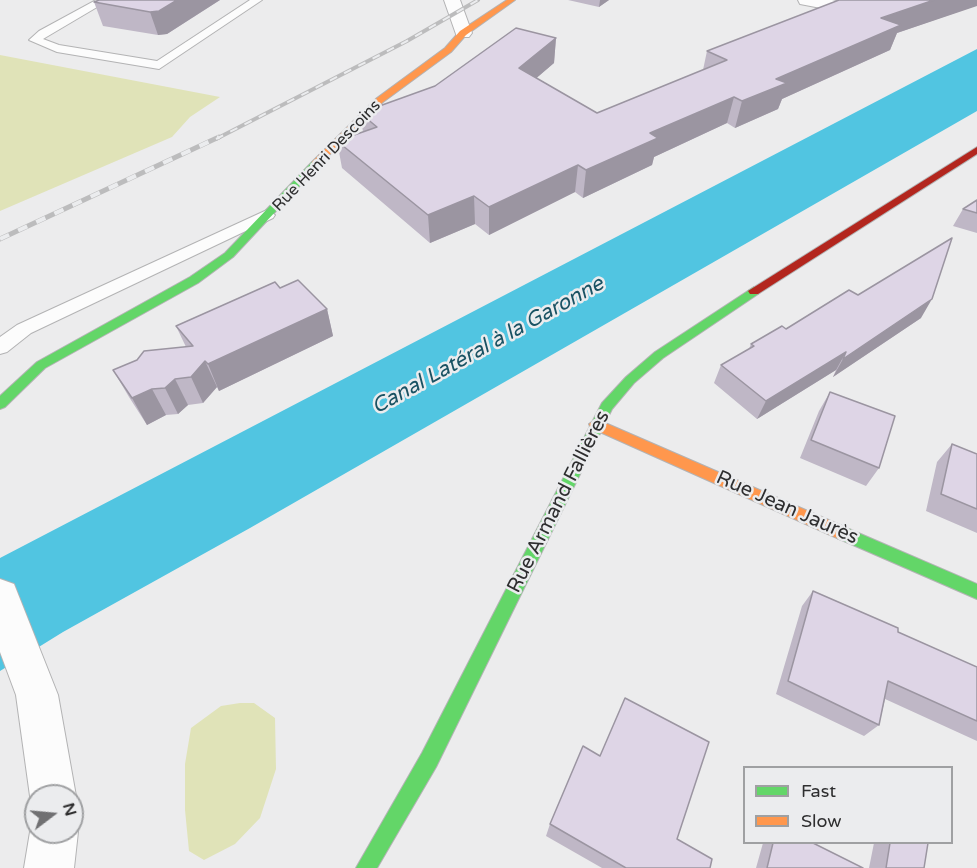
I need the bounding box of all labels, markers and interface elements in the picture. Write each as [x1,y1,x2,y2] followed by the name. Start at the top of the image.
[269,96,385,216] street label: Rue Henri Descoins
[368,272,608,420] water label: Canal Latéral à la Garonne
[503,407,615,597] street label: Rue Armand Fallières
[712,466,862,550] street label: Rue Jean Jaurès
[743,766,953,844] legend
[801,780,836,802] text: Fast
[24,784,84,844] north arrow
[58,801,81,819] text: N
[801,810,842,832] text: Slow

